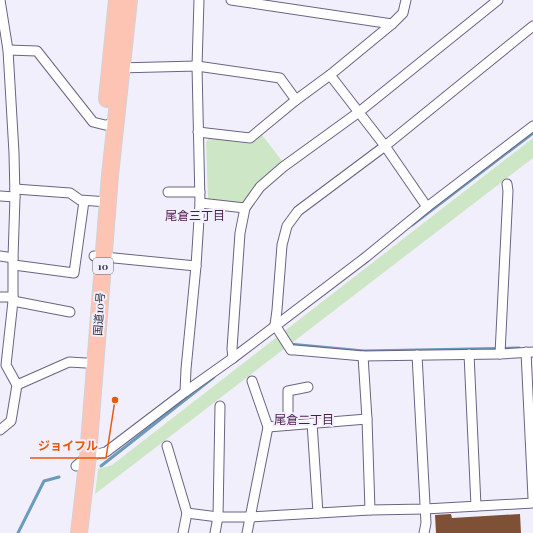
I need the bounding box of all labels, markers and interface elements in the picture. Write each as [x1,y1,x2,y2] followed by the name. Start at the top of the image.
[165,207,225,223] district label: 尾倉三丁目
[93,258,113,274] road number: 10
[89,292,108,336] street label: 国道10号
[274,411,334,427] district label: 尾倉二丁目
[30,434,106,458] callout: ジョイフル
[38,437,98,453] text: ジョイフル

